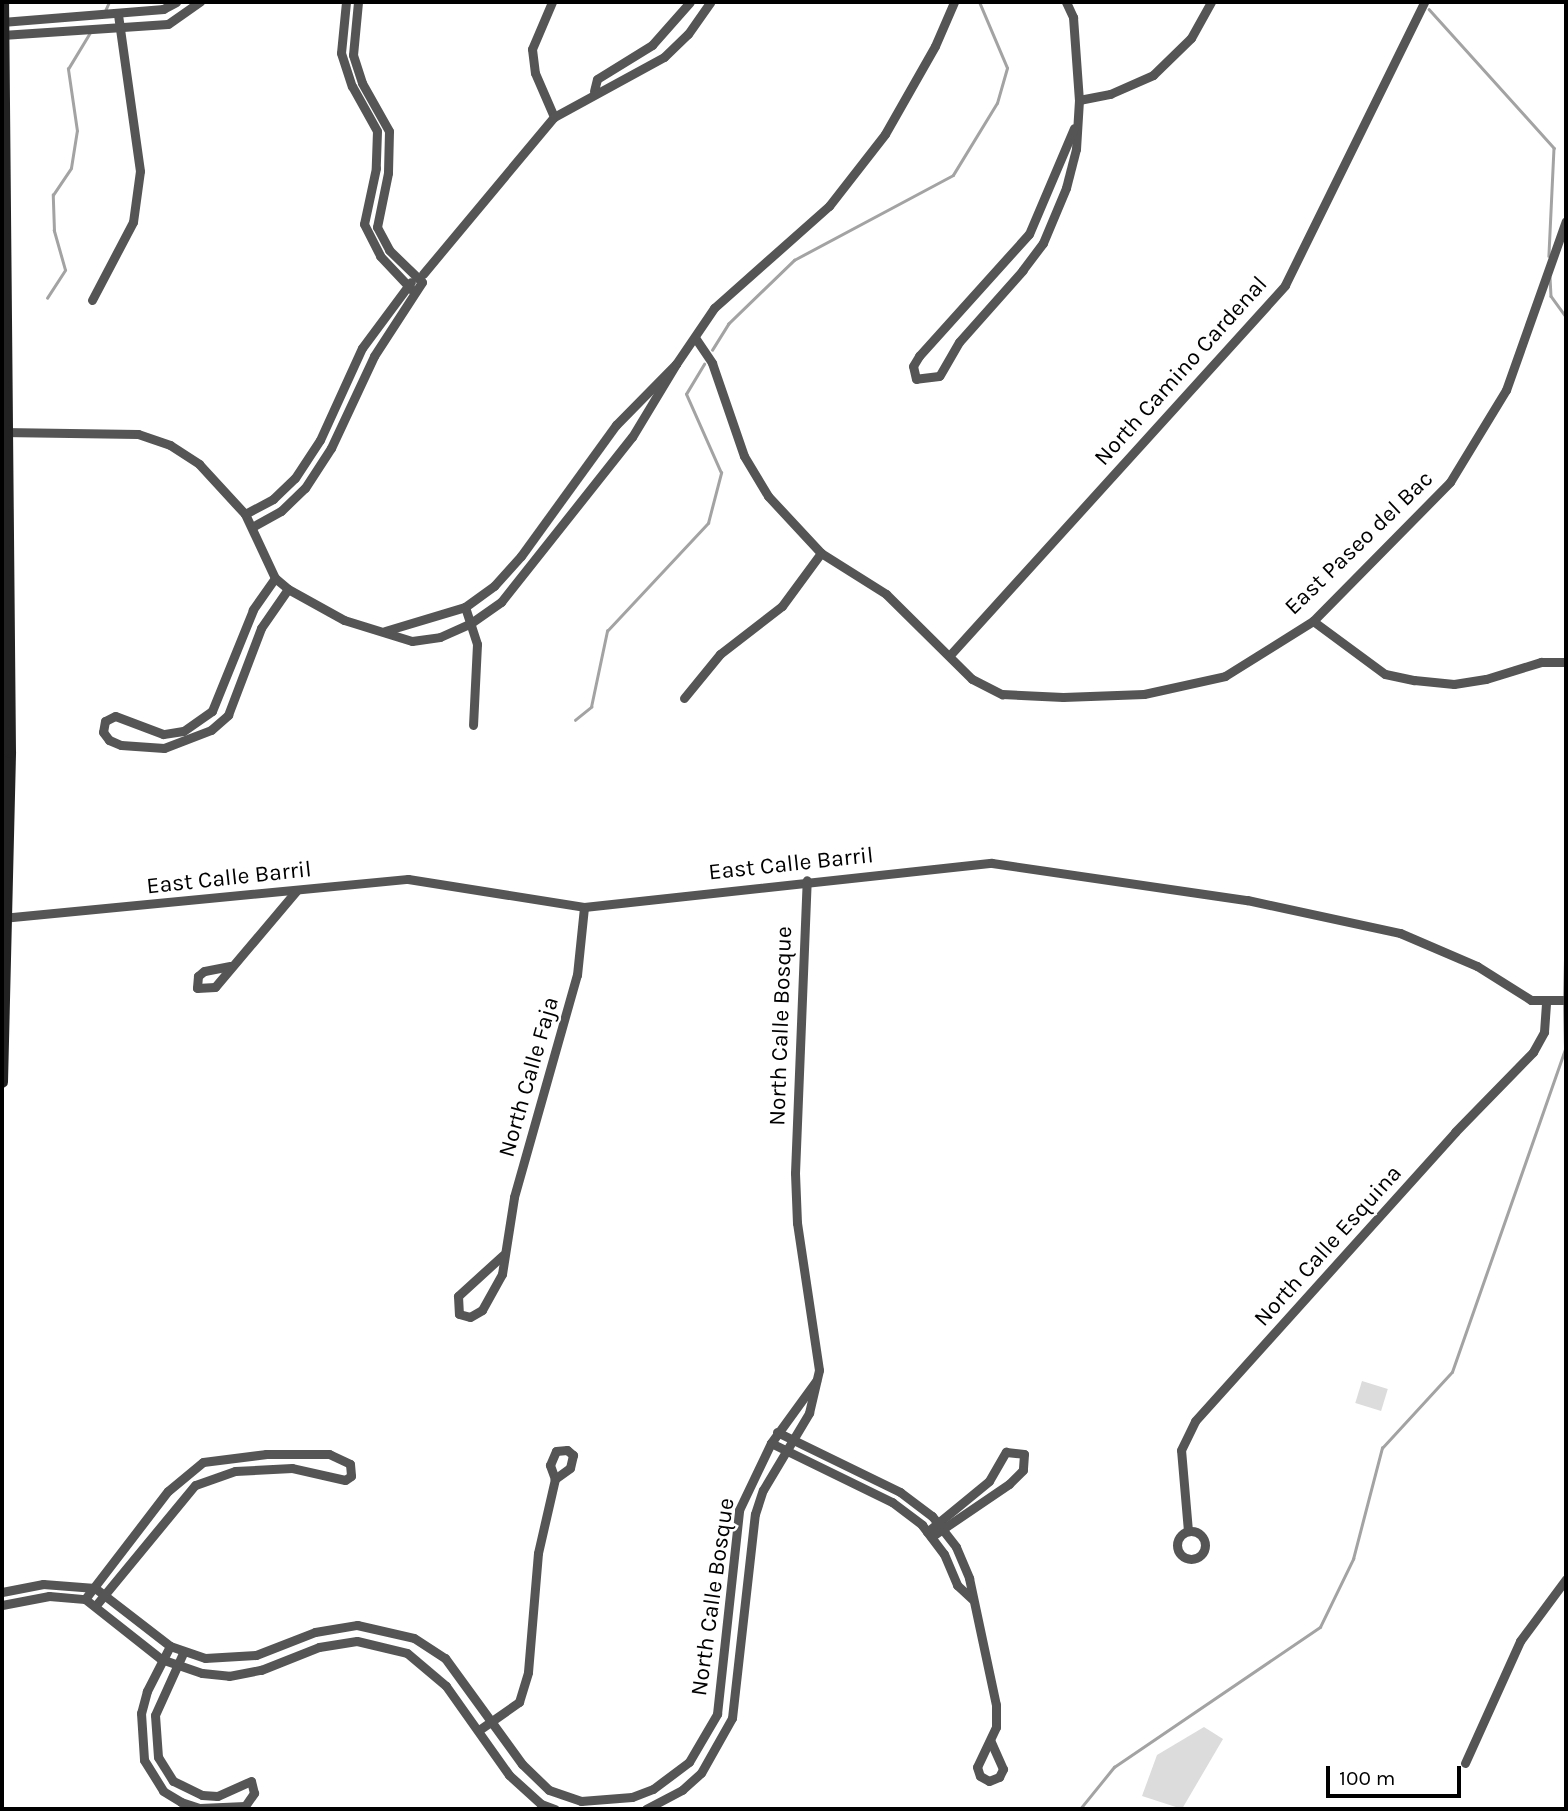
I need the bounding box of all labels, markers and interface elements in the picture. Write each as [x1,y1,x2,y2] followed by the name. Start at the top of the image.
[1089,271,1273,471] street label: North Camino Cardenal
[1279,465,1439,621] street label: East Paseo del Bac
[707,842,875,886] street label: East Calle Barril
[145,856,313,900] street label: East Calle Barril
[764,926,798,1126] street label: North Calle Bosque
[493,994,565,1160] street label: North Calle Faja
[1248,1160,1408,1332] street label: North Calle Esquina
[685,1496,741,1698] street label: North Calle Bosque
[1330,1752,1465,1796] scale bar
[1339,1766,1396,1790] text: 100 m

